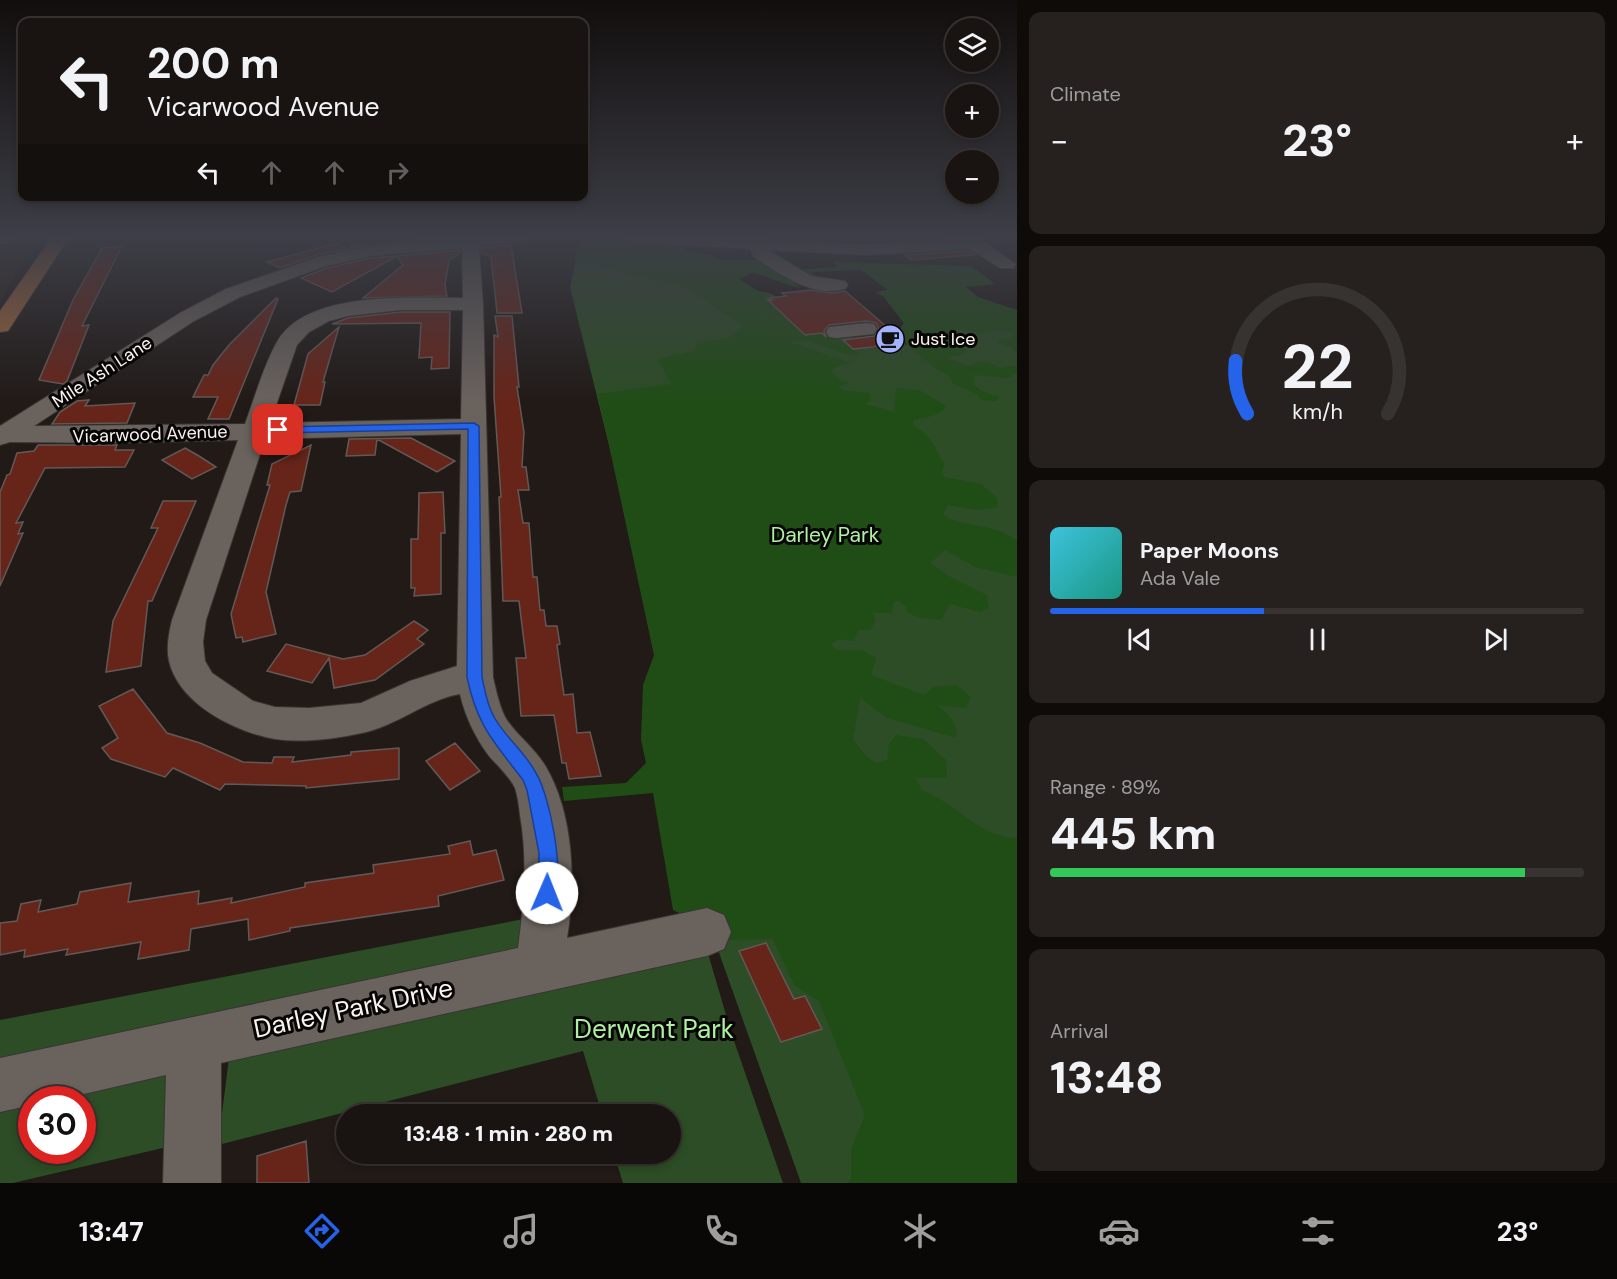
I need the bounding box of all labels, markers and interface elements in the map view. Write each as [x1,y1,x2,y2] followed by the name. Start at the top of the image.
[945,18,999,204] map controls
[945,18,999,72] button: layers
[147,36,280,91] text: 200 m
[48,42,126,120] icon: left
[1050,81,1121,107] text: Climate
[945,84,999,138] button: +
[147,89,380,124] text: Vicarwood Avenue
[1282,111,1352,170] text: 23°
[1050,119,1068,162] text: −
[1566,119,1584,162] text: +
[945,150,999,204] button: −
[192,156,225,189] icon: left
[255,156,288,189] icon: ahead
[318,156,351,189] icon: ahead
[381,156,414,189] icon: right
[874,323,906,355] cafe icon: Just Ice
[1281,326,1353,407] text: 22
[911,327,976,351] place label: Just Ice
[47,331,157,413] street label: Mile Ash Lane
[1292,399,1342,427] text: km/h
[252,404,303,455] pin
[261,413,294,446] icon: arrive
[72,419,228,449] street label: Vicarwood Avenue
[771,521,880,549] park label: Darley Park
[1140,536,1279,565] text: Paper Moons
[1140,565,1220,591] text: Ada Vale
[1123,623,1156,656] icon: previous
[1301,623,1334,656] icon: pause
[1479,623,1512,656] icon: next
[1050,774,1161,800] text: Range · 89%
[1050,804,1216,863] text: 445 km
[515,861,579,925] position arrow
[250,970,456,1046] street label: Darley Park Drive
[574,1012,734,1046] park label: Derwent Park
[1050,1018,1108,1044] text: Arrival
[1050,1048,1164,1107] text: 13:48
[18,1086,96,1164] speed limit sign: 30
[404,1119,613,1148] text: 13:48 · 1 min · 280 m
[301,1210,343,1252] icon: directions
[500,1210,542,1252] icon: music
[700,1210,742,1252] icon: phone
[899,1210,941,1252] icon: climate
[1098,1210,1140,1252] icon: car
[1297,1210,1339,1252] icon: filters
[79,1214,144,1249] text: 13:47
[1497,1214,1538,1249] text: 23°

